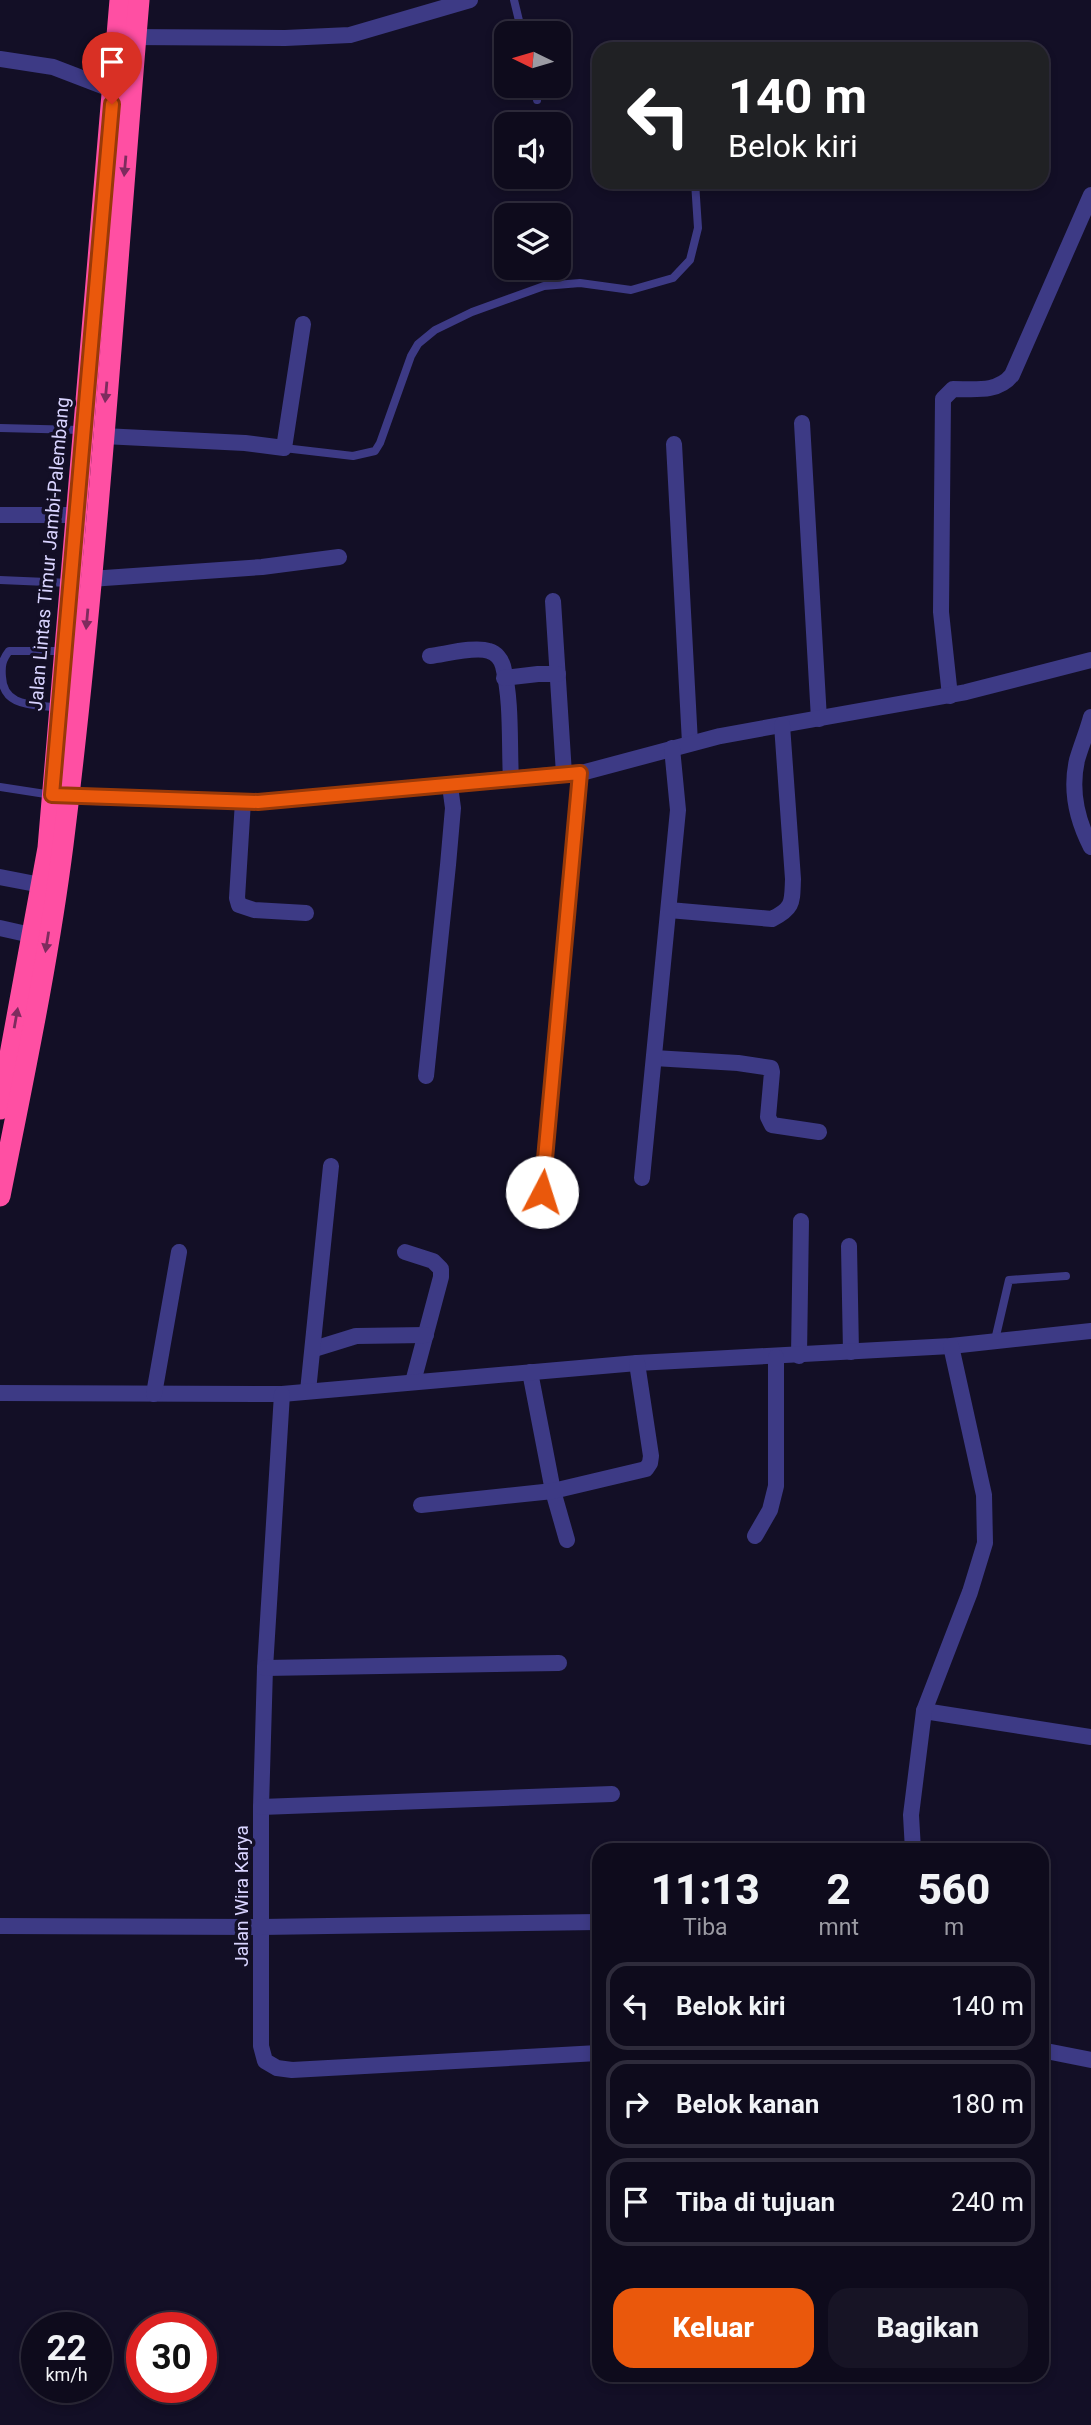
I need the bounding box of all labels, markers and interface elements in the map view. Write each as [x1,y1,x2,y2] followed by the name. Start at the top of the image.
[494,21,570,98] north arrow
[494,21,571,280] map controls
[82,32,142,104] pin
[93,43,131,81] icon: arrive
[728,68,867,125] text: 140 m
[613,70,704,161] icon: left
[494,112,571,189] button: sound
[728,127,858,165] text: Belok kiri
[119,155,130,177] one-way arrow
[494,203,571,280] button: layers
[100,382,111,404] one-way arrow
[24,396,74,712] street label: Jalan Lintas Timur Jambi-Palembang
[81,608,92,630] one-way arrow
[41,931,52,953] one-way arrow
[11,1007,22,1029] one-way arrow
[505,1155,579,1229] position arrow
[230,1825,253,1967] street label: Jalan Wira Karya
[651,1865,760,1914] text: 11:13
[827,1865,851,1914] text: 2
[918,1865,990,1914] text: 560
[683,1914,728,1941] text: Tiba
[819,1914,859,1941] text: mnt
[944,1914,964,1941] text: m
[617,1987,655,2025] icon: left
[676,1991,786,2021] text: Belok kiri
[951,1991,1024,2021] text: 140 m
[617,2085,655,2123] icon: right
[676,2089,819,2119] text: Belok kanan
[951,2089,1024,2119] text: 180 m
[617,2183,655,2221] icon: arrive
[676,2187,835,2217] text: Tiba di tujuan
[951,2187,1024,2217] text: 240 m
[613,2288,814,2368] button: Keluar
[828,2288,1028,2368] button: Bagikan
[126,2312,217,2403] speed limit sign: 30
[46,2328,87,2369] text: 22
[45,2364,88,2385] text: km/h

